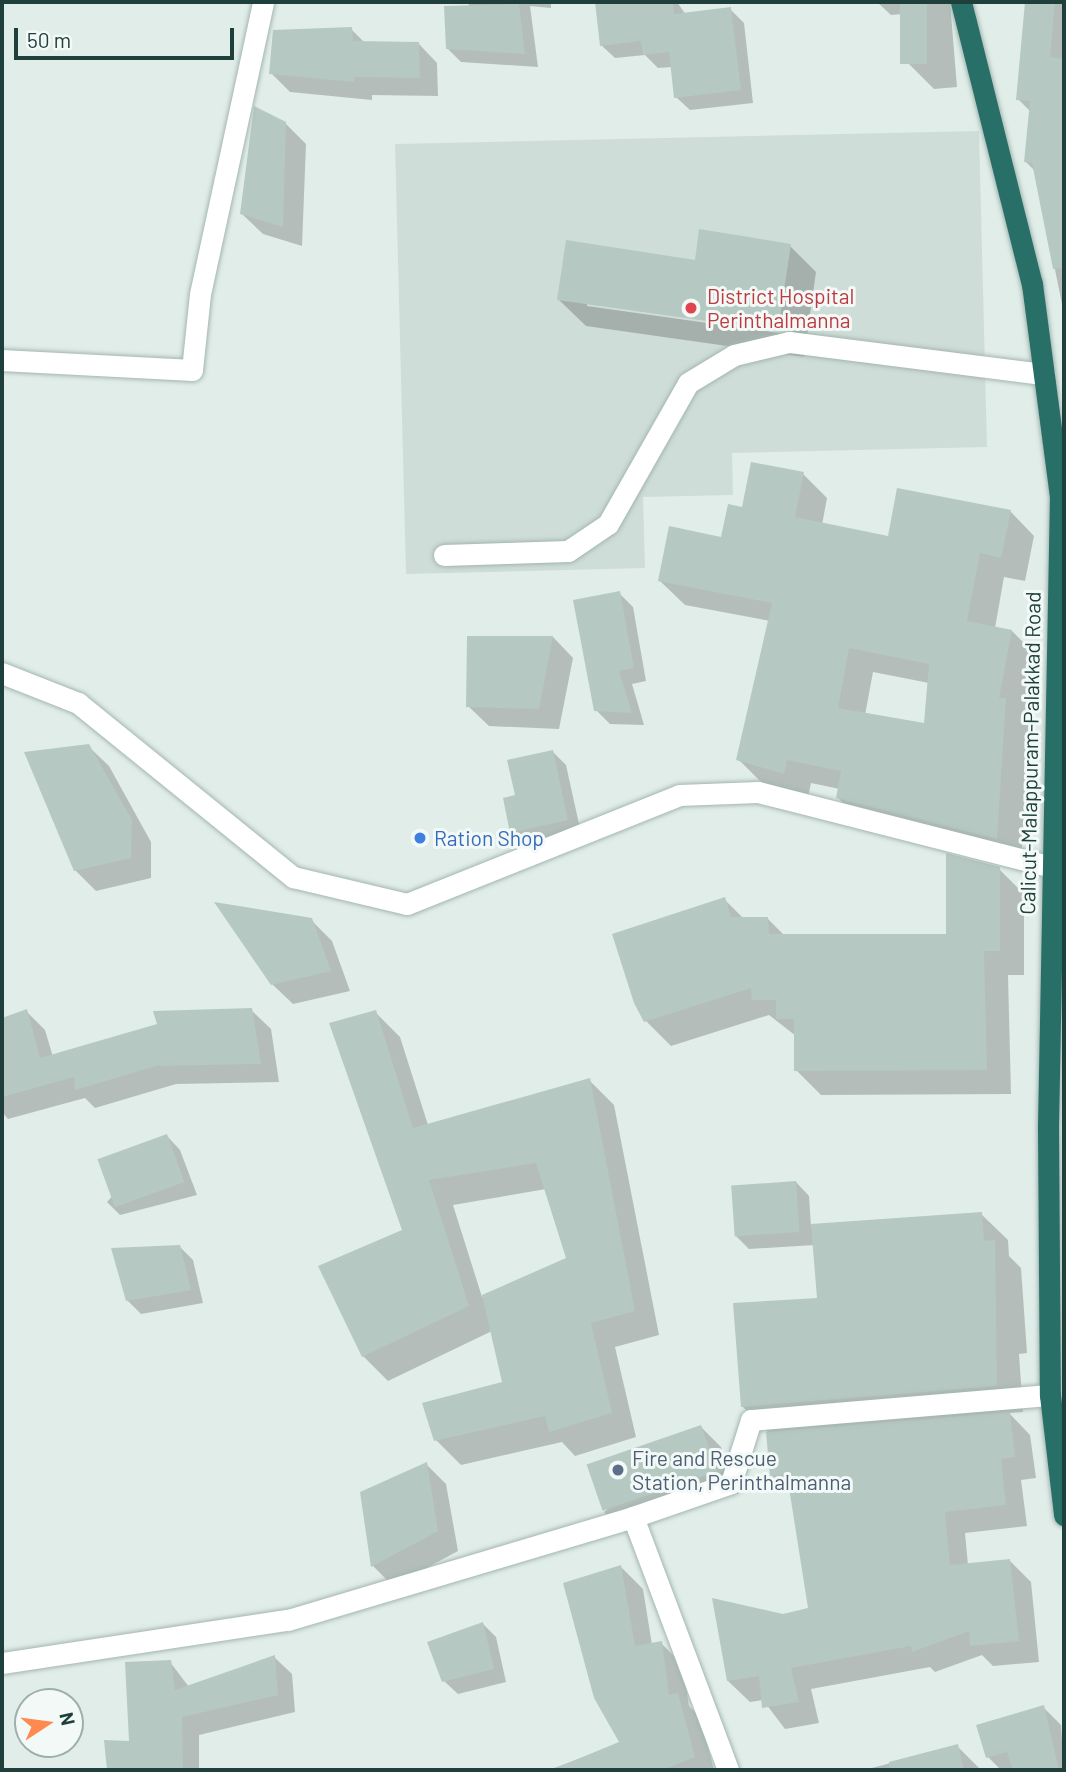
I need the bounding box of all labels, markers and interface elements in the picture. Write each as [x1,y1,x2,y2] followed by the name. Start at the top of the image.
[18,14,238,58] scale bar
[27,27,71,52] text: 50 m
[707,283,854,333] place label: District Hospital Perinthalmanna
[681,298,701,318] marker: District Hospital Perinthalmanna
[1015,591,1045,915] street label: Calicut-Malappuram-Palakkad Road
[434,825,544,851] place label: Ration Shop
[412,830,428,846] marker: Ration Shop
[632,1445,851,1495] place label: Fire and Rescue Station, Perinthalmanna
[610,1462,626,1478] marker: Fire and Rescue Station, Perinthalmanna
[14,1688,84,1758] north arrow
[55,1710,81,1727] text: N

